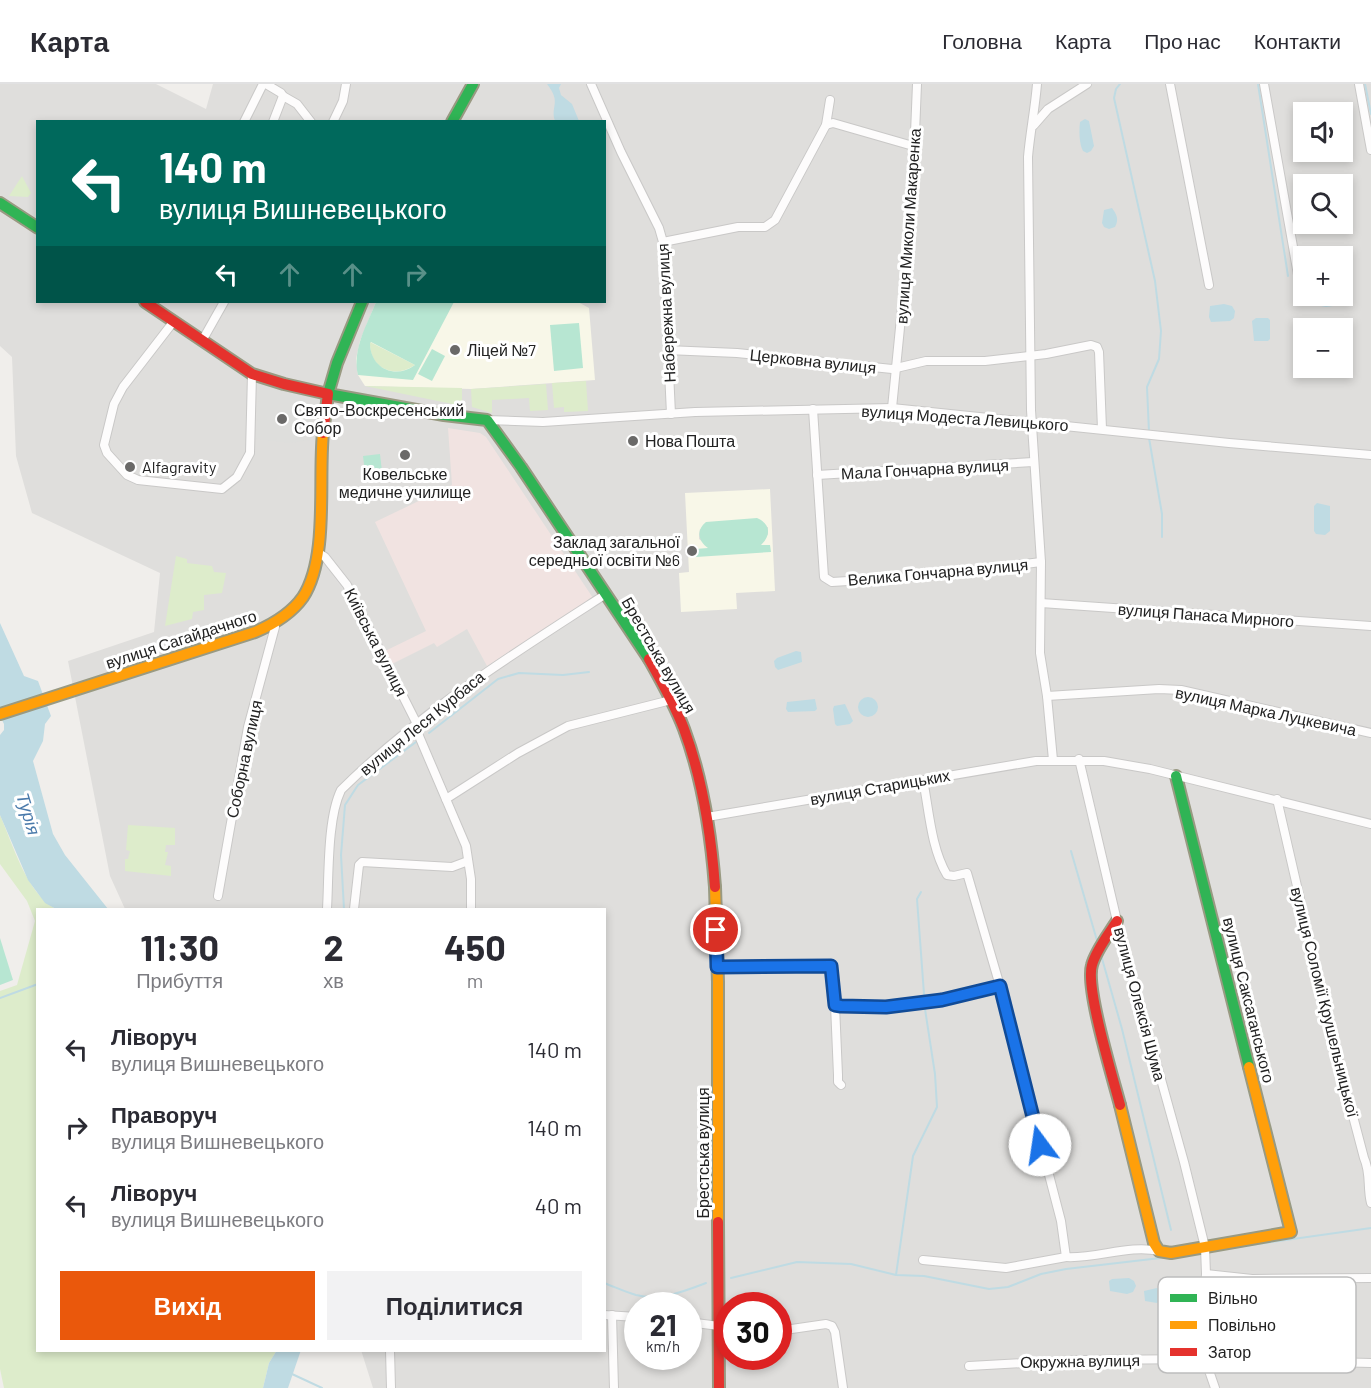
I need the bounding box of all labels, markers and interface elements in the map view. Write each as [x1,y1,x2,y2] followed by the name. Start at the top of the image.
[30,24,109,58] text: Карта
[942,28,1022,53] text: Головна
[1055,28,1111,53] text: Карта
[1144,28,1221,53] text: Про нас
[1254,28,1341,53] text: Контакти
[1293,102,1353,378] map controls
[1293,102,1353,162] button: sound
[891,127,924,324] street label: вулиця Миколи Макаренка
[159,141,267,191] text: 140 m
[60,144,138,222] icon: left
[1293,174,1353,234] button: search
[159,192,447,224] text: вулиця Вишневецького
[652,243,679,383] street label: Набережна вулиця
[1293,246,1353,306] button: +
[210,258,243,291] icon: left
[273,258,306,291] icon: ahead
[336,258,369,291] icon: ahead
[399,258,432,291] icon: right
[1293,318,1353,378] button: −
[467,340,536,359] place label: Ліцей №7
[448,343,462,357] marker: Ліцей №7
[749,344,877,377] street label: Церковна вулиця
[294,400,464,437] place label: Свято-Воскресенський Собор
[861,401,1069,434] street label: вулиця Модеста Левицького
[275,412,289,426] marker: Свято-Воскресенський Собор
[645,431,735,450] place label: Нова Пошта
[626,434,640,448] marker: Нова Пошта
[398,448,412,462] marker: Ковельське медичне училище
[841,455,1009,482] street label: Мала Гончарна вулиця
[142,457,217,476] place label: Alfagravity
[123,460,137,474] marker: Alfagravity
[339,464,471,501] place label: Ковельське медичне училище
[529,532,681,569] place label: Заклад загальної середньої освіти №6
[685,544,699,558] marker: Заклад загальної середньої освіти №6
[847,554,1029,589] street label: Велика Гончарна вулиця
[341,585,412,699] street label: Київська вулиця
[618,593,700,716] street label: Брестська вулиця
[1117,599,1295,630] street label: вулиця Панаса Мирного
[103,605,259,672] street label: вулиця Сагайдачного
[355,666,488,779] street label: вулиця Леся Курбаса
[1174,682,1358,739] street label: вулиця Марка Луцкевича
[222,698,265,820] street label: Соборна вулиця
[808,765,951,808] street label: вулиця Старицьких
[12,790,46,838] water label: Турія
[1288,885,1363,1119] street label: вулиця Соломії Крушельницької
[690,904,741,955] pin
[699,913,732,946] icon: arrive
[1220,915,1279,1085] street label: вулиця Саксаганського
[140,925,219,968] text: 11:30
[323,925,344,968] text: 2
[444,925,506,968] text: 450
[1111,925,1170,1083] street label: вулиця Олексія Шума
[136,968,223,992] text: Прибуття
[323,968,344,992] text: хв
[467,968,483,992] text: m
[111,1023,197,1049] text: Ліворуч
[60,1033,93,1066] icon: left
[527,1036,582,1062] text: 140 m
[111,1051,324,1075] text: вулиця Вишневецького
[693,1087,712,1219] street label: Брестська вулиця
[111,1101,217,1127] text: Праворуч
[60,1111,93,1144] icon: right
[1008,1113,1072,1177] position arrow
[527,1114,582,1140] text: 140 m
[111,1129,324,1153] text: вулиця Вишневецького
[111,1179,197,1205] text: Ліворуч
[60,1189,93,1222] icon: left
[535,1192,582,1218] text: 40 m
[111,1207,324,1231] text: вулиця Вишневецького
[60,1271,315,1340] button: Вихід
[327,1271,582,1340] button: Поділитися
[1158,1277,1356,1373] legend
[1208,1288,1258,1307] text: Вільно
[714,1292,792,1370] speed limit sign: 30
[649,1306,677,1342] text: 21
[1208,1315,1276,1334] text: Повільно
[646,1337,680,1355] text: km/h
[1208,1342,1251,1361] text: Затор
[1020,1350,1140,1371] street label: Окружна вулиця

